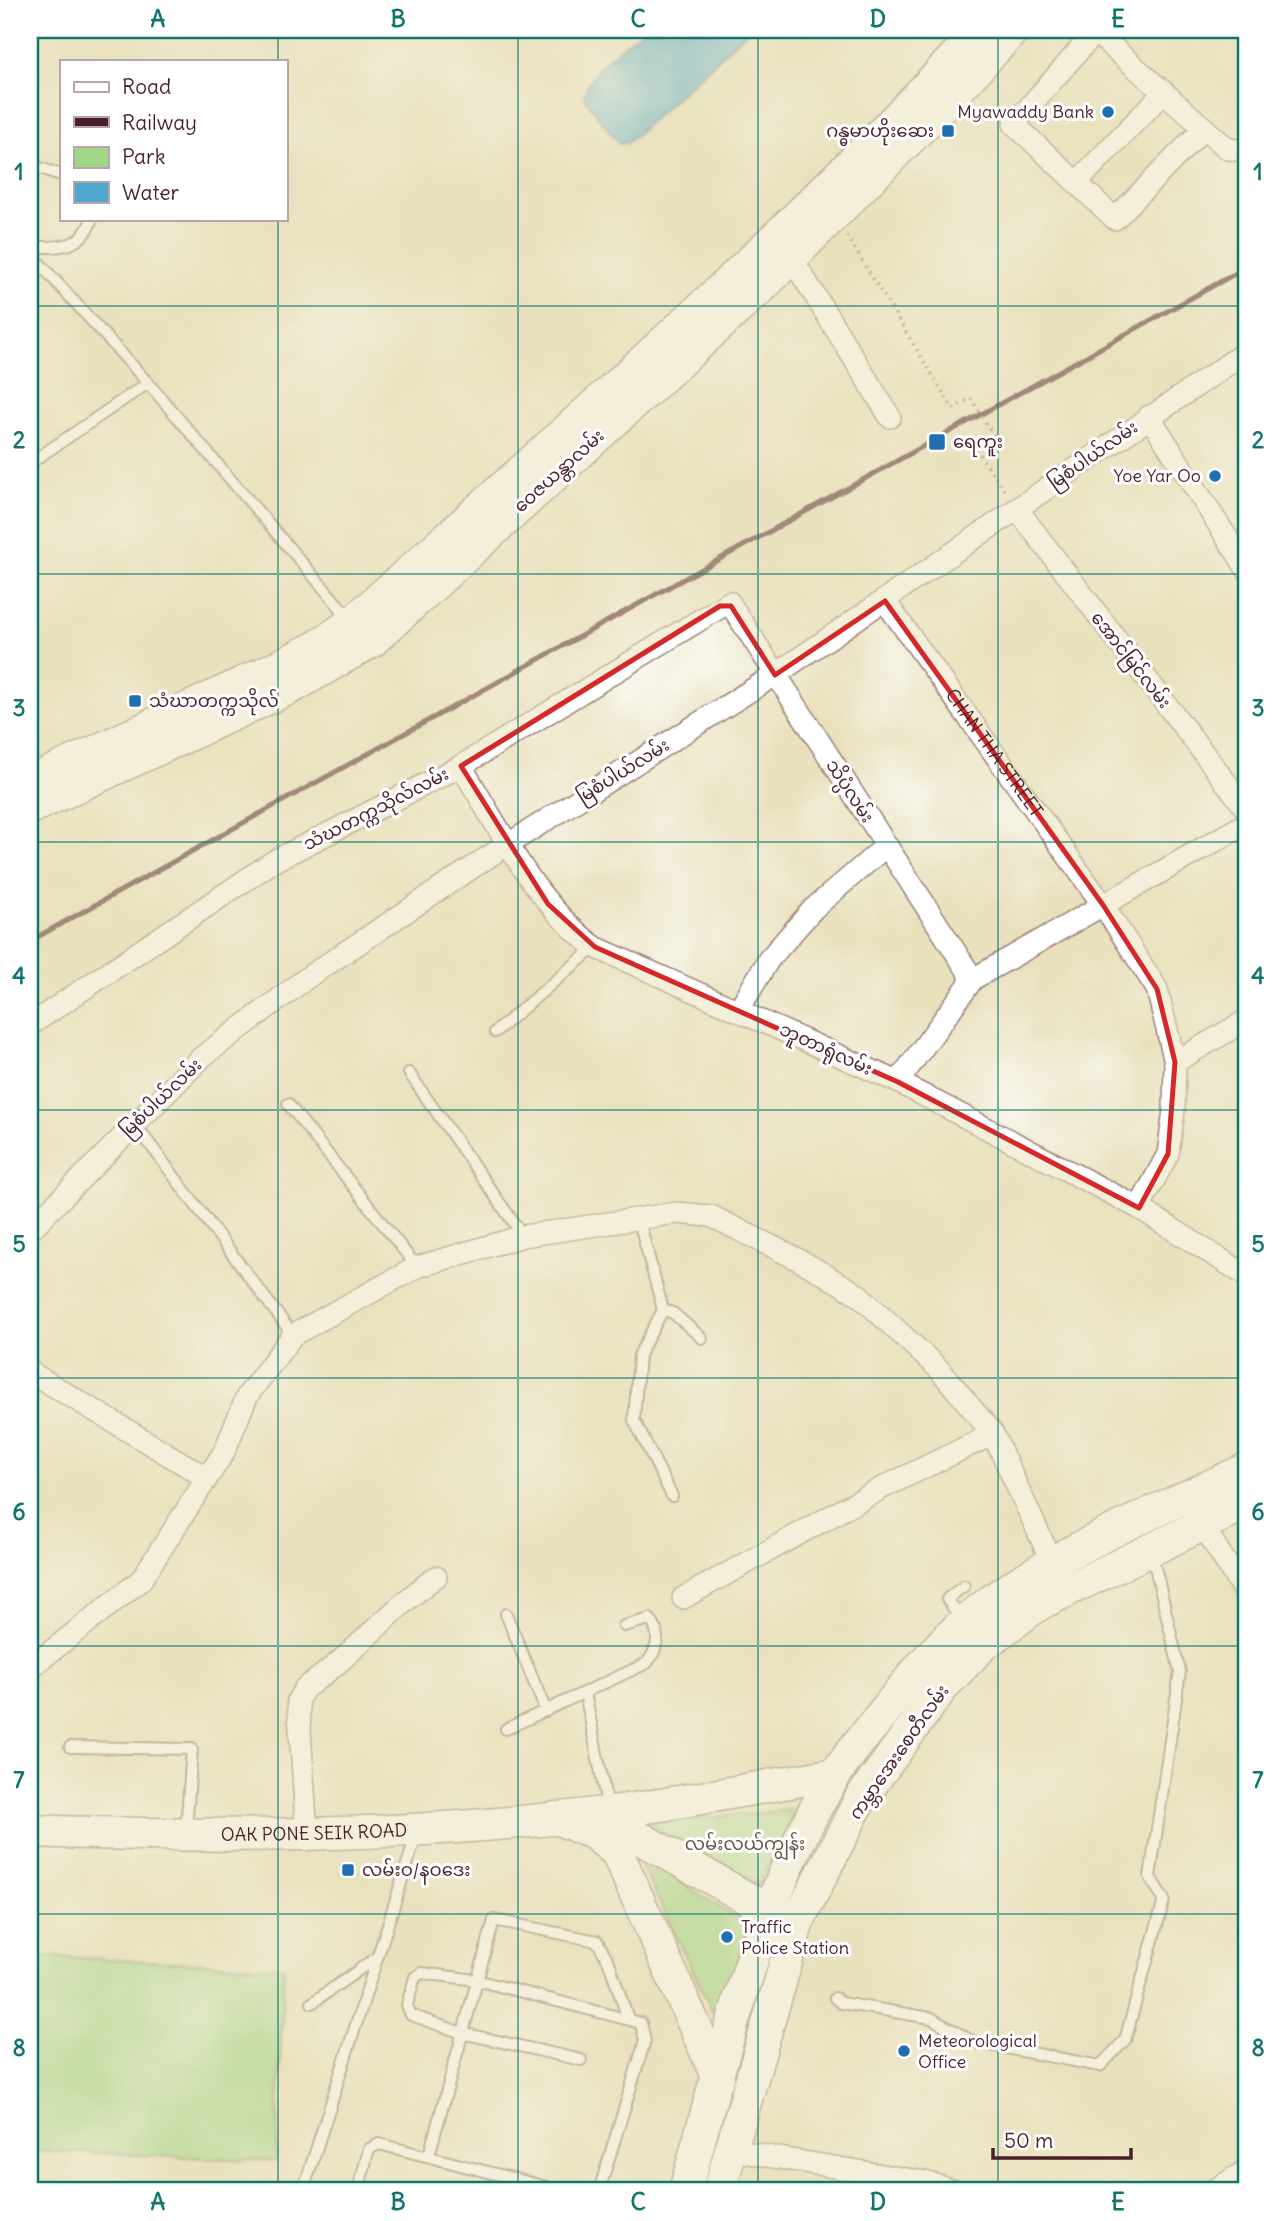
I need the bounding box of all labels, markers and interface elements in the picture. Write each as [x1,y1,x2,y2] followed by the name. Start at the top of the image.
[151,4,166,33] text: A
[390,4,406,33] text: B
[630,4,646,33] text: C
[870,4,886,33] text: D
[1111,4,1125,33] text: E
[60,60,287,220] legend
[122,73,171,100] text: Road
[957,100,1094,123] place label: Myawaddy Bank
[1100,104,1116,120] marker: Myawaddy Bank
[122,109,197,136] text: Railway
[826,117,934,146] place label: ဂန္ဓမာဟိုးဆေး
[940,123,956,139] marker: ဂန္ဓမာဟိုးဆေး
[122,143,165,170] text: Park
[14,157,24,186] text: 1
[1253,157,1263,186] text: 1
[122,179,180,206] text: Water
[1043,414,1144,497] street label: မြစံပါယ်လမ်း
[508,423,611,520] street label: ဝေဇယန္တာလမ်း
[13,425,26,454] text: 2
[1252,425,1265,454] text: 2
[953,430,1003,457] place label: ရေကူး
[927,432,947,452] marker: ရေကူး
[1113,464,1201,487] place label: Yoe Yar Oo
[1207,468,1223,484] marker: Yoe Yar Oo
[1083,606,1177,715] street label: အောင်မြင်လမ်း
[941,684,1048,821] street label: CHAN THA STREET
[149,687,279,716] place label: သံဃာတက္ကသိုလ်
[12,693,26,722] text: 3
[127,693,143,709] marker: သံဃာတက္ကသိုလ်
[1251,693,1265,722] text: 3
[572,732,675,811] street label: မြစံပါယ်လမ်း
[818,754,881,829] street label: သိပ္ပံလမ်း
[298,760,454,859] street label: သံဃတက္ကသိုလ်လမ်း
[12,961,26,990] text: 4
[1251,961,1265,990] text: 4
[775,1016,877,1084] street label: ဘူတာရုံလမ်း
[114,1052,209,1145] street label: မြစံပါယ်လမ်း
[12,1229,26,1258] text: 5
[1251,1229,1265,1258] text: 5
[12,1497,26,1526] text: 6
[1251,1497,1265,1526] text: 6
[842,1679,957,1826] street label: ကမ္ဘာအေးစေတီလမ်း
[13,1765,25,1794] text: 7
[1252,1765,1264,1794] text: 7
[221,1818,408,1846] street label: OAK PONE SEIK ROAD
[685,1831,805,1861] park label: လမ်းလယ်ကျွန်း
[362,1857,471,1885] place label: လမ်းဝ/နဝဒေး
[340,1862,356,1878] marker: လမ်းဝ/နဝဒေး
[741,1915,849,1959] place label: Traffic Police Station
[719,1929,735,1945] marker: Traffic Police Station
[918,2029,1037,2073] place label: Meteorological Office
[12,2033,26,2062] text: 8
[1251,2033,1265,2062] text: 8
[896,2043,912,2059] marker: Meteorological Office
[993,2116,1132,2160] scale bar
[1004,2127,1053,2154] text: 50 m
[151,2187,166,2216] text: A
[390,2187,406,2216] text: B
[630,2187,646,2216] text: C
[870,2187,886,2216] text: D
[1111,2187,1125,2216] text: E

